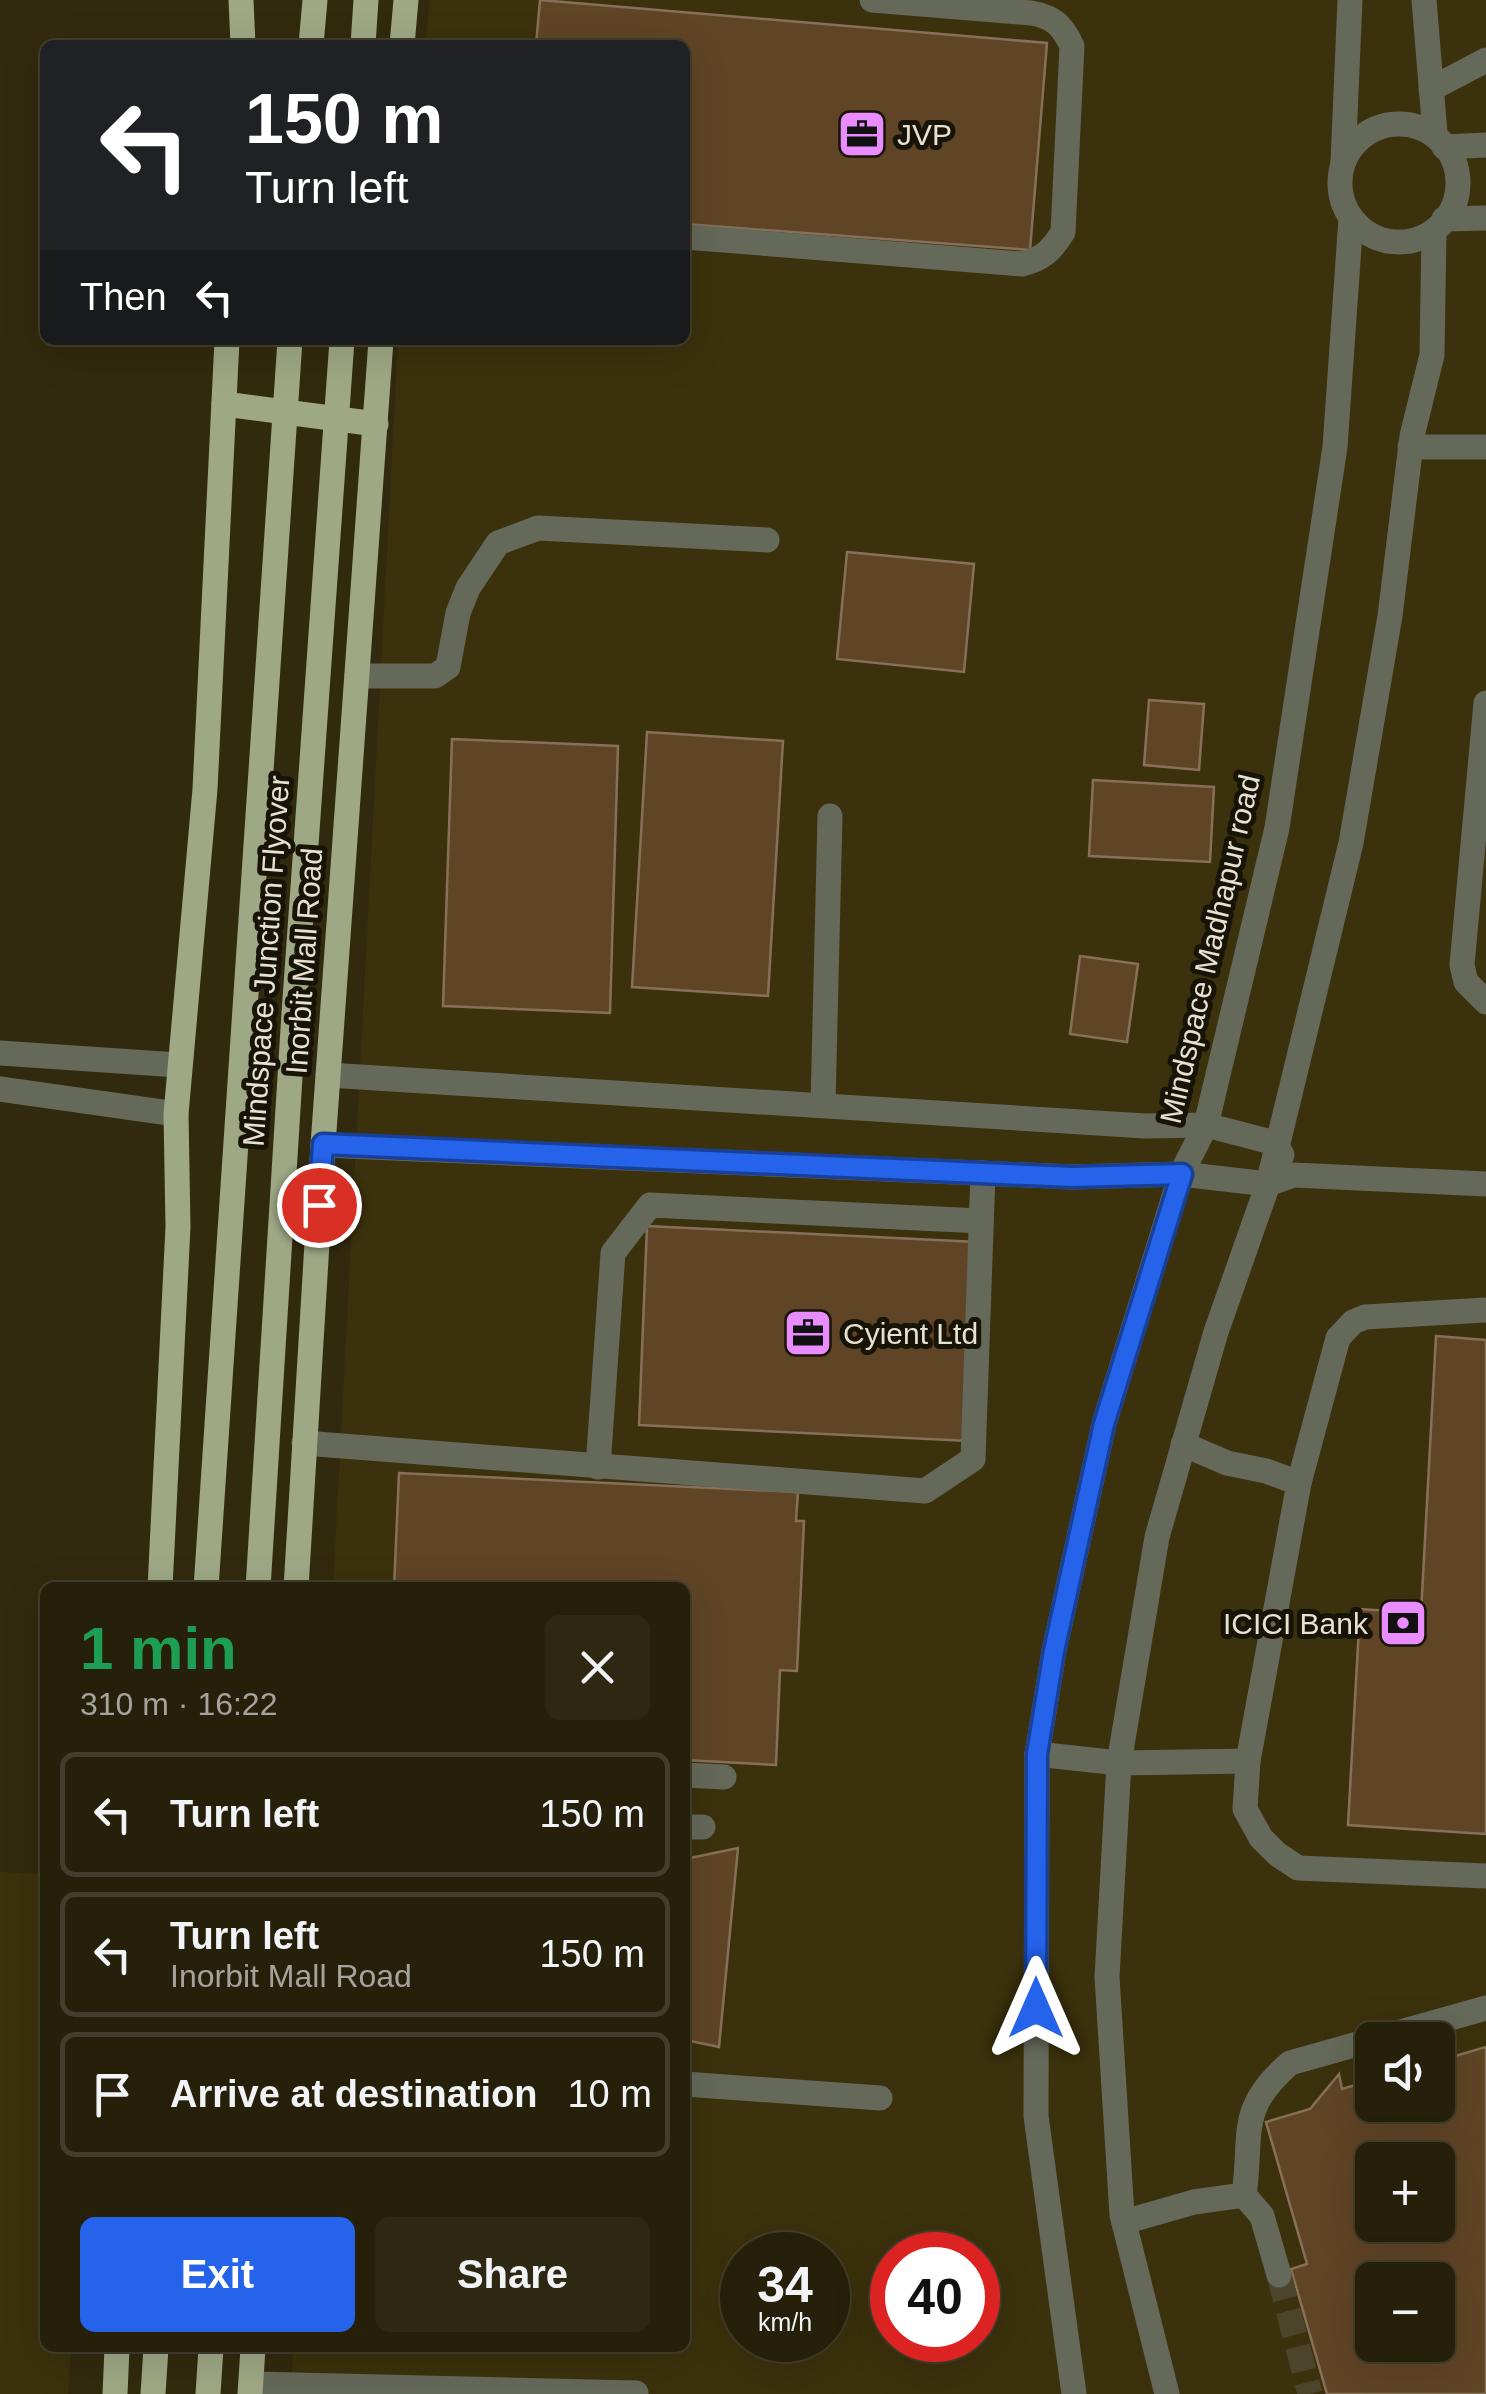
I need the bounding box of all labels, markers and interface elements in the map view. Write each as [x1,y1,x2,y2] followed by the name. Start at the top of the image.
[80,80,210,210] icon: left
[245,80,443,158] text: 150 m
[836,108,888,160] office icon: JVP
[897,118,952,151] place label: JVP
[245,162,408,213] text: Turn left
[187,270,242,325] icon: left
[80,276,167,318] text: Then
[1154,771,1266,1127] street label: Mindspace Madhapur road
[237,774,295,1148] street label: Mindspace Junction Flyover
[280,847,328,1075] street label: Inorbit Mall Road
[277,1163,362,1248] pin
[292,1178,347,1233] icon: arrive
[782,1307,834,1359] office icon: Cyient Ltd
[843,1317,978,1350] place label: Cyient Ltd
[1377,1597,1429,1649] bank icon: ICICI Bank
[1223,1607,1369,1640] place label: ICICI Bank
[80,1615,237,1682] text: 1 min
[545,1615,650,1720] button: close
[80,1686,277,1722] text: 310 m · 16:22
[85,1787,140,1842] icon: left
[170,1793,319,1835] text: Turn left
[539,1793,645,1835] text: 150 m
[170,1915,319,1957] text: Turn left
[85,1927,140,1982] icon: left
[539,1933,645,1975] text: 150 m
[984,1956,1088,2060] position arrow
[170,1958,412,1994] text: Inorbit Mall Road
[1355,2022,1455,2362] map controls
[1355,2022,1455,2122] button: sound
[85,2067,140,2122] icon: arrive
[170,2073,537,2115] text: Arrive at destination
[567,2073,652,2115] text: 10 m
[1355,2142,1455,2242] button: +
[80,2217,355,2332] button: Exit
[375,2217,650,2332] button: Share
[870,2232,1000,2362] speed limit sign: 40
[757,2257,813,2313] text: 34
[1355,2262,1455,2362] button: −
[758,2308,812,2336] text: km/h

